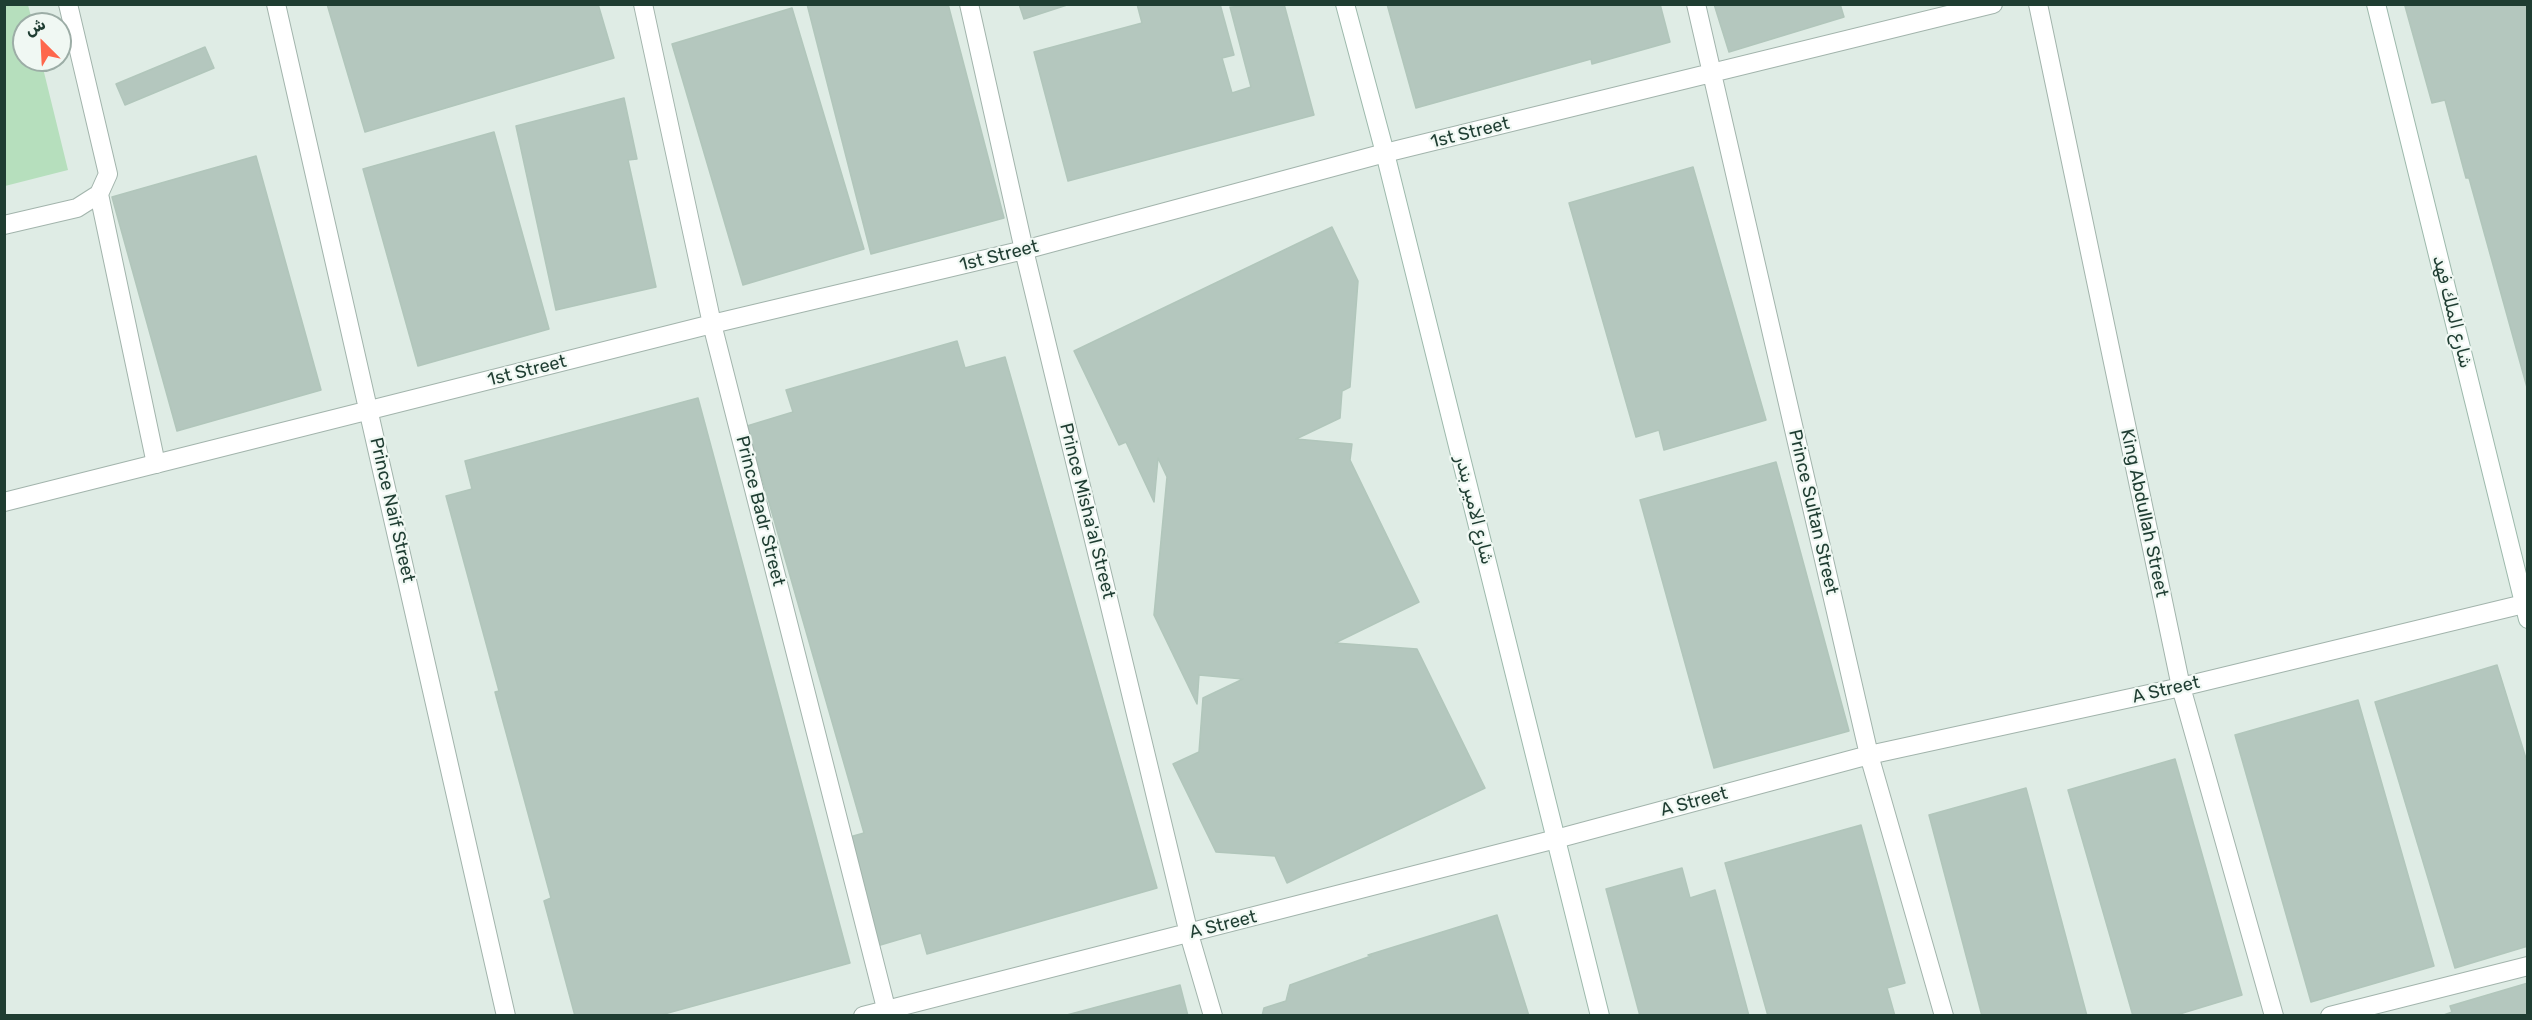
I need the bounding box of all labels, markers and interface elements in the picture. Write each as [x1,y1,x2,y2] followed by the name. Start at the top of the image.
[12,12,72,72] north arrow
[22,14,48,40] text: ش
[1428,113,1512,153] street label: 1st Street
[957,236,1041,276] street label: 1st Street
[2428,253,2476,371] street label: شارع الملك فهد
[485,351,569,391] street label: 1st Street
[1055,421,1119,601] street label: Prince Misha'al Street
[1783,427,1843,597] street label: Prince Sultan Street
[2116,427,2172,599] street label: King Abdullah Street
[731,434,789,588] street label: Prince Badr Street
[365,435,419,585] street label: Prince Naif Street
[1450,453,1498,567] street label: شارع الامير بندر
[2130,672,2202,708] street label: A Street
[1658,783,1730,821] street label: A Street
[1187,906,1259,944] street label: A Street

